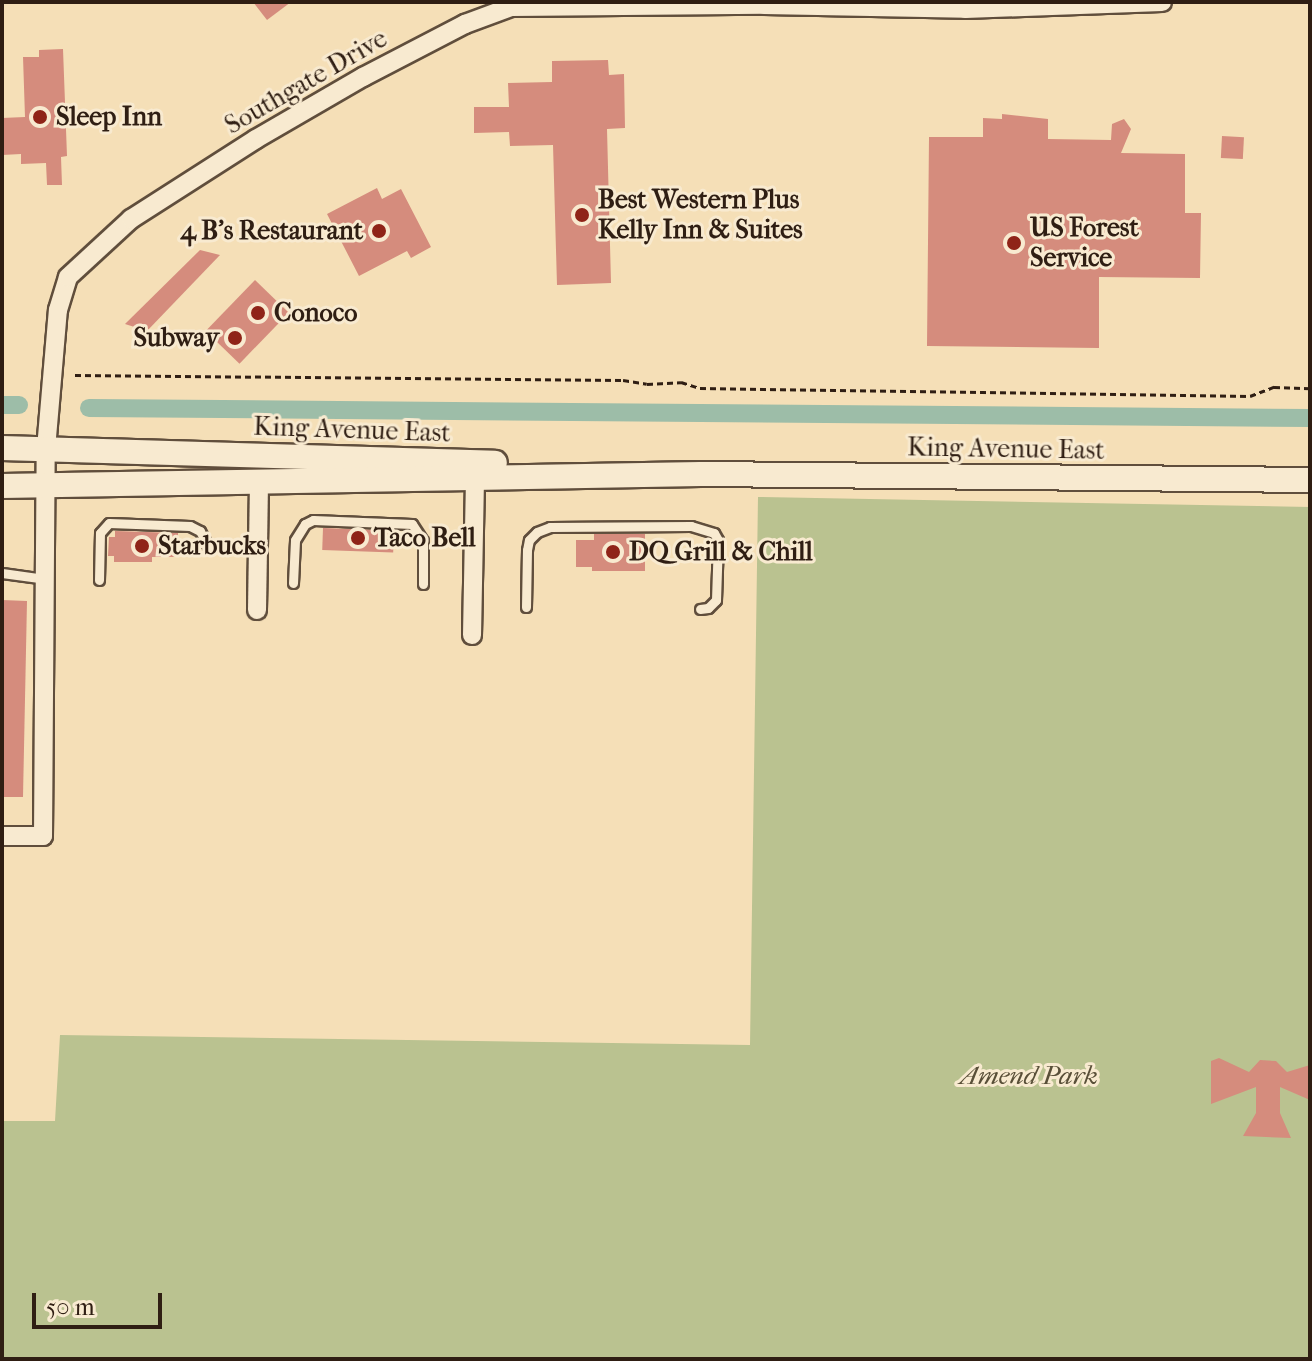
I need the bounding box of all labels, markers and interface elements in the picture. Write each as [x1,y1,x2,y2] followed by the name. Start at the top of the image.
[219,23,393,141] street label: Southgate Drive
[56,101,162,133] place label: Sleep Inn
[31,108,49,126] marker: Sleep Inn
[598,184,803,246] place label: Best Western Plus Kelly Inn & Suites
[573,206,591,224] marker: Best Western Plus Kelly Inn & Suites
[1030,212,1139,274] place label: US Forest Service
[180,215,363,247] place label: 4 B's Restaurant
[370,222,388,240] marker: 4 B's Restaurant
[1005,234,1023,252] marker: US Forest Service
[274,297,357,329] place label: Conoco
[249,304,267,322] marker: Conoco
[133,322,219,354] place label: Subway
[226,329,244,347] marker: Subway
[253,411,451,449] street label: King Avenue East
[907,432,1105,466] street label: King Avenue East
[374,522,476,554] place label: Taco Bell
[349,529,367,547] marker: Taco Bell
[158,530,266,562] place label: Starbucks
[629,536,813,568] place label: DQ Grill & Chill
[133,537,151,555] marker: Starbucks
[604,543,622,561] marker: DQ Grill & Chill
[960,1060,1098,1092] park label: Amend Park
[36,1277,166,1327] scale bar
[46,1293,95,1321] text: 50 m

